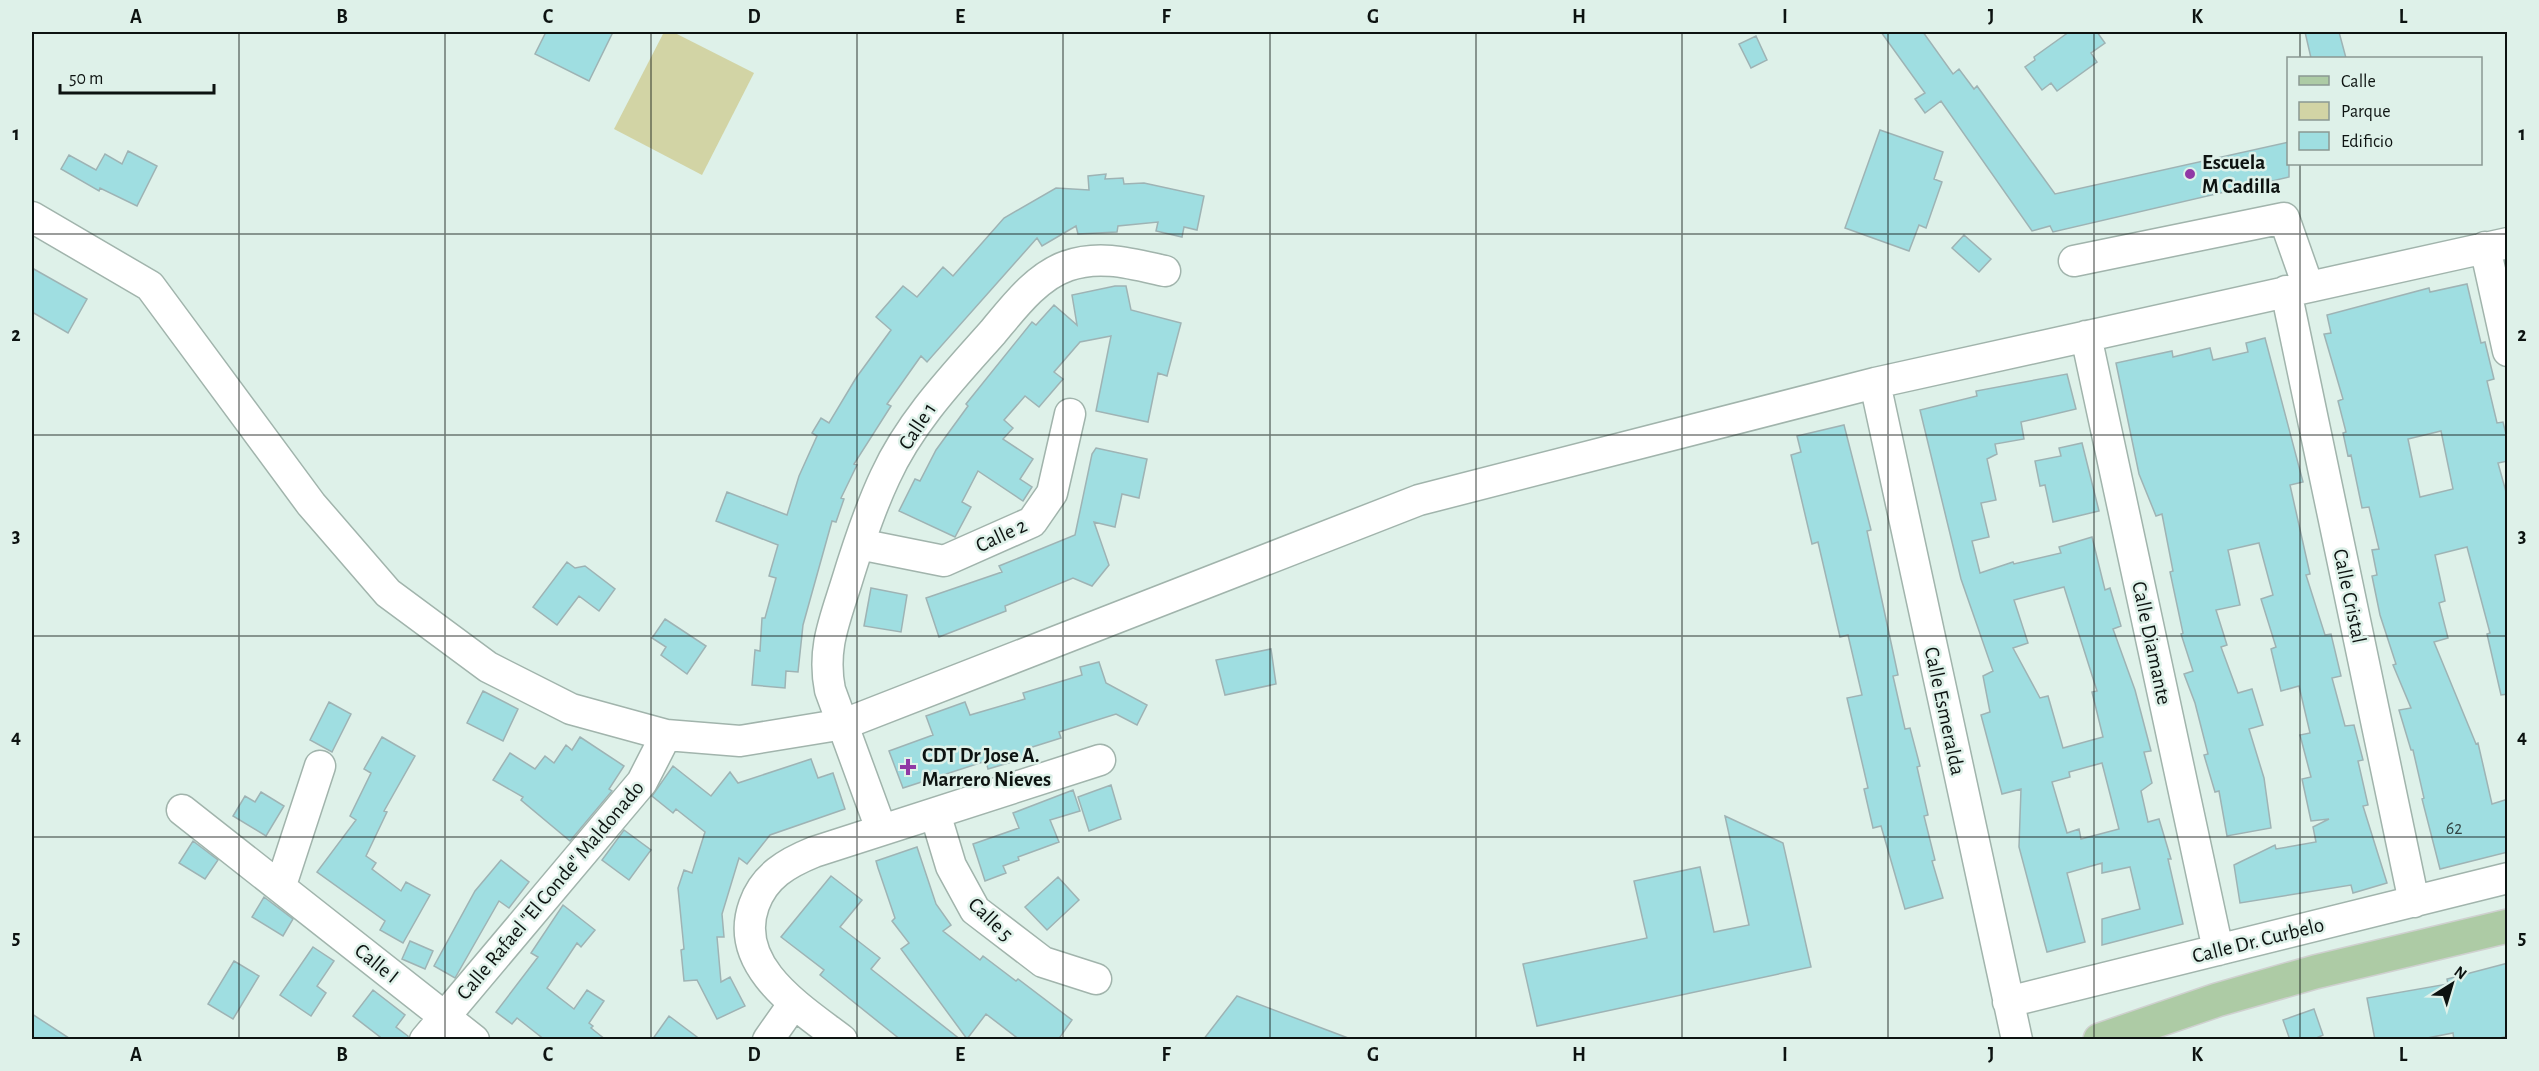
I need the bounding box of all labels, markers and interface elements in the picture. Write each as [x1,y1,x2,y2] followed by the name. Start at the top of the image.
[130,7,142,27] text: A
[336,7,348,27] text: B
[543,7,554,27] text: C
[747,7,761,27] text: D
[955,7,965,27] text: E
[1161,7,1171,27] text: F
[1367,7,1379,27] text: G
[1572,7,1586,27] text: H
[1782,7,1788,27] text: I
[1988,7,1994,27] text: J
[2191,7,2203,27] text: K
[2399,7,2408,27] text: L
[60,57,214,95] scale bar
[2287,57,2482,165] legend
[69,70,103,88] text: 50 m
[2341,73,2376,91] text: Calle
[2341,103,2390,121] text: Parque
[12,124,20,144] text: 1
[2518,124,2526,144] text: 1
[2341,133,2393,151] text: Edificio
[2202,152,2281,197] place label: Escuela M Cadilla
[2183,167,2197,181] marker: Escuela M Cadilla
[11,325,21,345] text: 2
[2517,325,2527,345] text: 2
[895,399,940,454] street label: Calle 1
[972,515,1030,556] street label: Calle 2
[12,526,20,546] text: 3
[2518,526,2526,546] text: 3
[2329,547,2370,645] street label: Calle Cristal
[2128,580,2175,707] street label: Calle Diamante
[1921,645,1968,777] street label: Calle Esmeralda
[11,727,21,747] text: 4
[2517,727,2527,747] text: 4
[922,745,1051,790] place label: CDT Dr Jose A. Marrero Nieves
[899,758,917,776] marker: CDT Dr Jose A. Marrero Nieves
[453,777,648,1004] street label: Calle Rafael "El Conde" Maldonado
[2446,820,2462,838] house number: 62
[964,893,1017,945] street label: Calle 5
[2190,914,2326,967] street label: Calle Dr. Curbelo
[12,928,20,948] text: 5
[2518,928,2526,948] text: 5
[351,940,403,987] street label: Calle I
[2422,954,2482,1014] north arrow
[2451,963,2470,983] text: N
[130,1045,142,1065] text: A
[336,1045,348,1065] text: B
[543,1045,554,1065] text: C
[747,1045,761,1065] text: D
[955,1045,965,1065] text: E
[1161,1045,1171,1065] text: F
[1367,1045,1379,1065] text: G
[1572,1045,1586,1065] text: H
[1782,1045,1788,1065] text: I
[1988,1045,1994,1065] text: J
[2191,1045,2203,1065] text: K
[2399,1045,2408,1065] text: L

